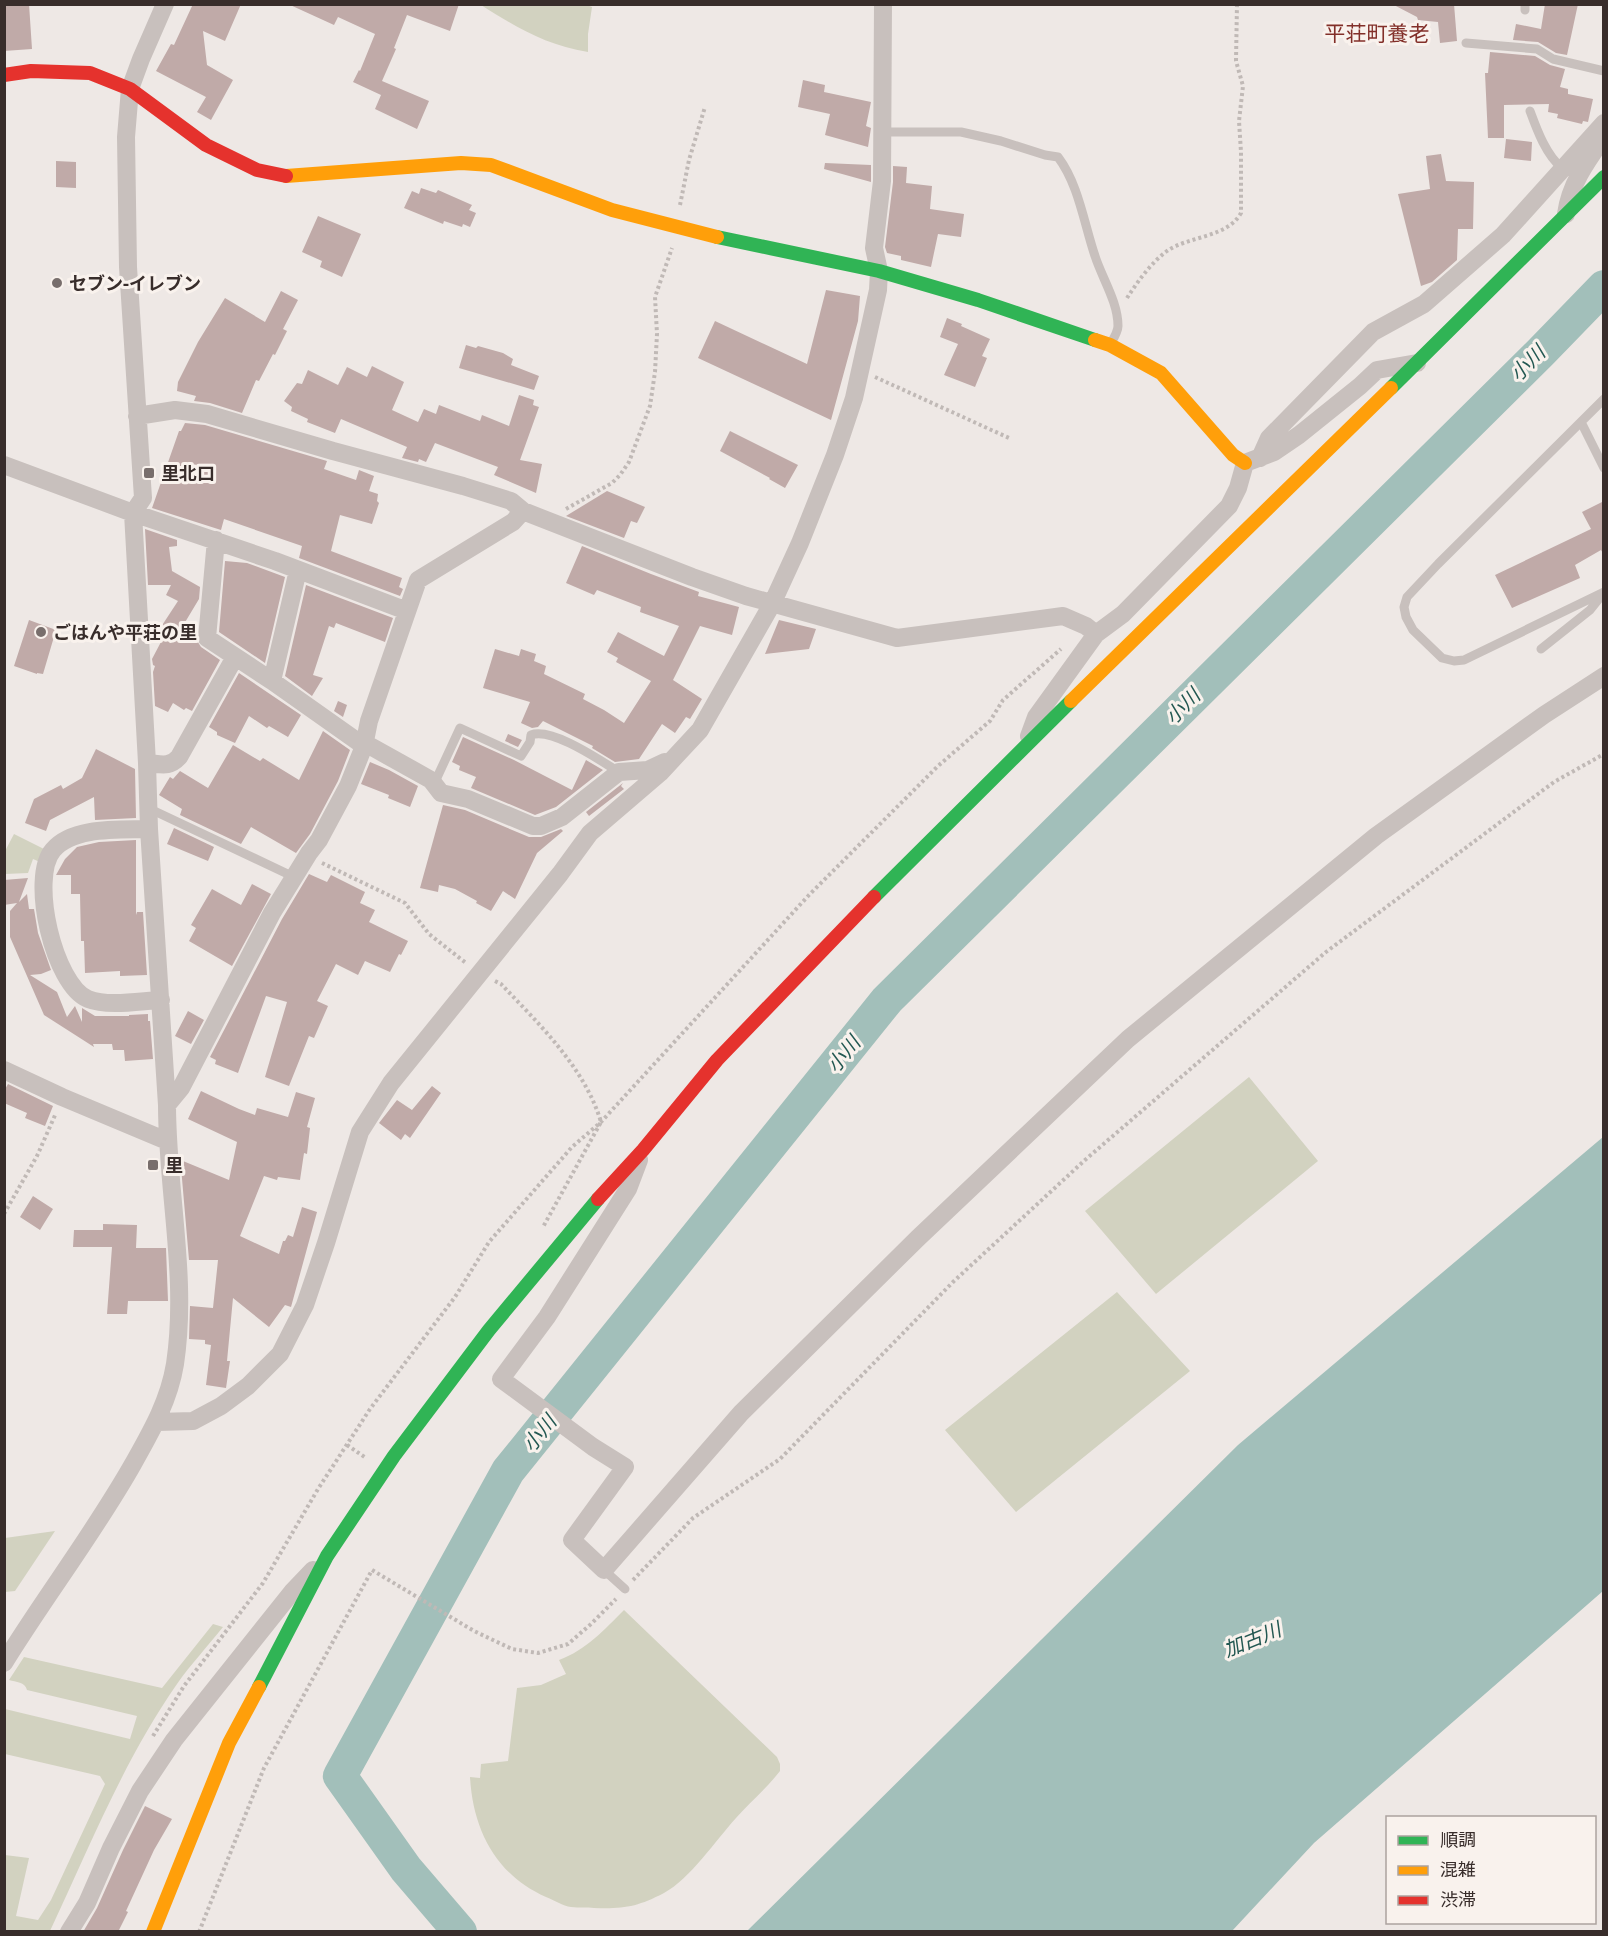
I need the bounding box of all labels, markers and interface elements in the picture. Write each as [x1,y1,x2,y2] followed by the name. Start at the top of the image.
[1325,21,1430,45] district label: 平荘町養老
[69,273,201,293] place label: セブン-イレブン
[50,276,64,290] marker: セブン-イレブン
[1505,339,1551,385] water label: 小川
[161,463,215,483] place label: 里北口
[142,466,156,480] marker: 里北口
[53,622,197,642] place label: ごはんや平荘の里
[34,625,48,639] marker: ごはんや平荘の里
[1160,682,1206,728] water label: 小川
[821,1030,866,1077] water label: 小川
[165,1155,183,1175] place label: 里
[146,1158,160,1172] marker: 里
[517,1409,562,1456] water label: 小川
[1220,1616,1286,1661] water label: 加古川
[1386,1816,1596,1924] legend
[1440,1829,1476,1849] text: 順調
[1440,1859,1476,1879] text: 混雑
[1440,1889,1476,1909] text: 渋滞

